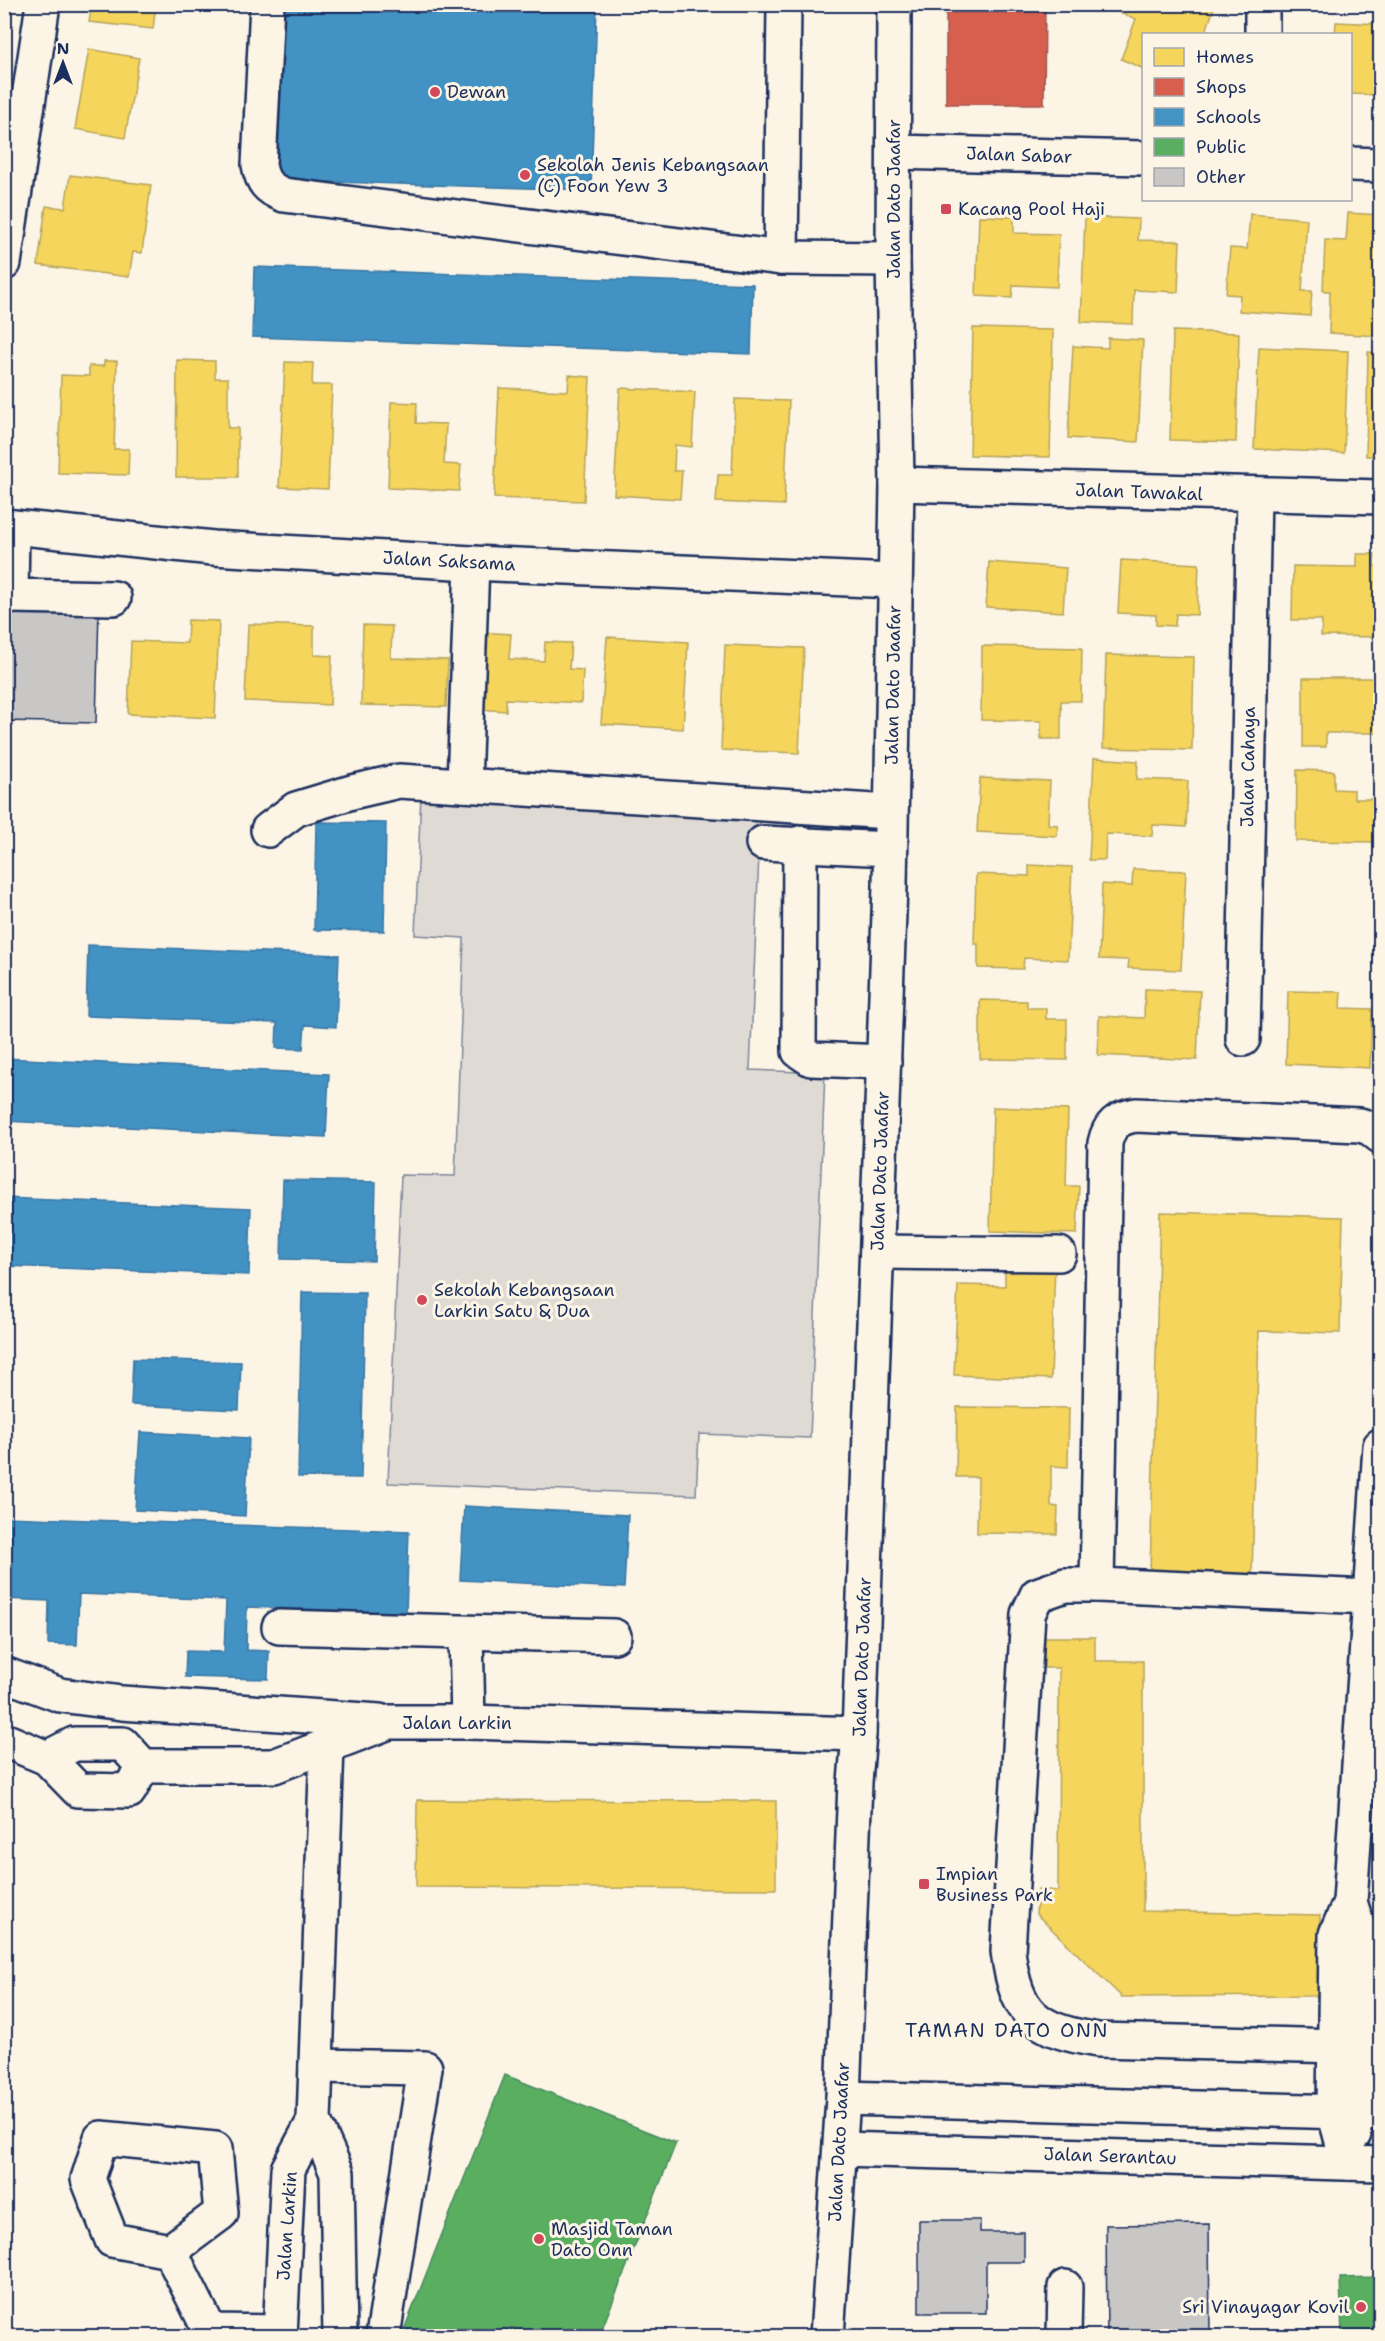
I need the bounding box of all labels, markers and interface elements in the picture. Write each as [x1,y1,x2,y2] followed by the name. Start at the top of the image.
[33,33,93,93] north arrow
[1142,33,1352,201] legend
[57,38,69,59] text: N
[1196,45,1254,69] text: Homes
[1196,75,1247,99] text: Shops
[447,80,506,104] place label: Dewan
[428,85,442,99] marker: Dewan
[1196,105,1262,129] text: Schools
[882,119,906,279] street label: Jalan Dato Jaafar
[1196,135,1246,159] text: Public
[965,141,1073,169] street label: Jalan Sabar
[537,153,769,198] place label: Sekolah Jenis Kebangsaan (C) Foon Yew 3
[1196,165,1246,189] text: Other
[518,168,532,182] marker: Sekolah Jenis Kebangsaan (C) Foon Yew 3
[958,197,1105,221] place label: Kacang Pool Haji
[939,202,953,216] marker: Kacang Pool Haji
[1075,478,1204,506] street label: Jalan Tawakal
[382,546,516,576] street label: Jalan Saksama
[880,605,906,765] street label: Jalan Dato Jaafar
[1235,706,1261,828] street label: Jalan Cahaya
[865,1091,895,1251] street label: Jalan Dato Jaafar
[434,1278,614,1323] place label: Sekolah Kebangsaan Larkin Satu & Dua
[415,1293,429,1307] marker: Sekolah Kebangsaan Larkin Satu & Dua
[847,1577,877,1737] street label: Jalan Dato Jaafar
[402,1711,512,1735] street label: Jalan Larkin
[936,1862,1053,1907] place label: Impian Business Park
[917,1877,931,1891] marker: Impian Business Park
[905,2017,1109,2043] district label: TAMAN DATO ONN
[823,2061,855,2223] street label: Jalan Dato Jaafar
[1043,2142,1177,2170] street label: Jalan Serantau
[271,2170,303,2282] street label: Jalan Larkin
[551,2217,673,2262] place label: Masjid Taman Dato Onn
[532,2232,546,2246] marker: Masjid Taman Dato Onn
[1182,2295,1350,2319] place label: Sri Vinayagar Kovil
[1354,2300,1368,2314] marker: Sri Vinayagar Kovil

